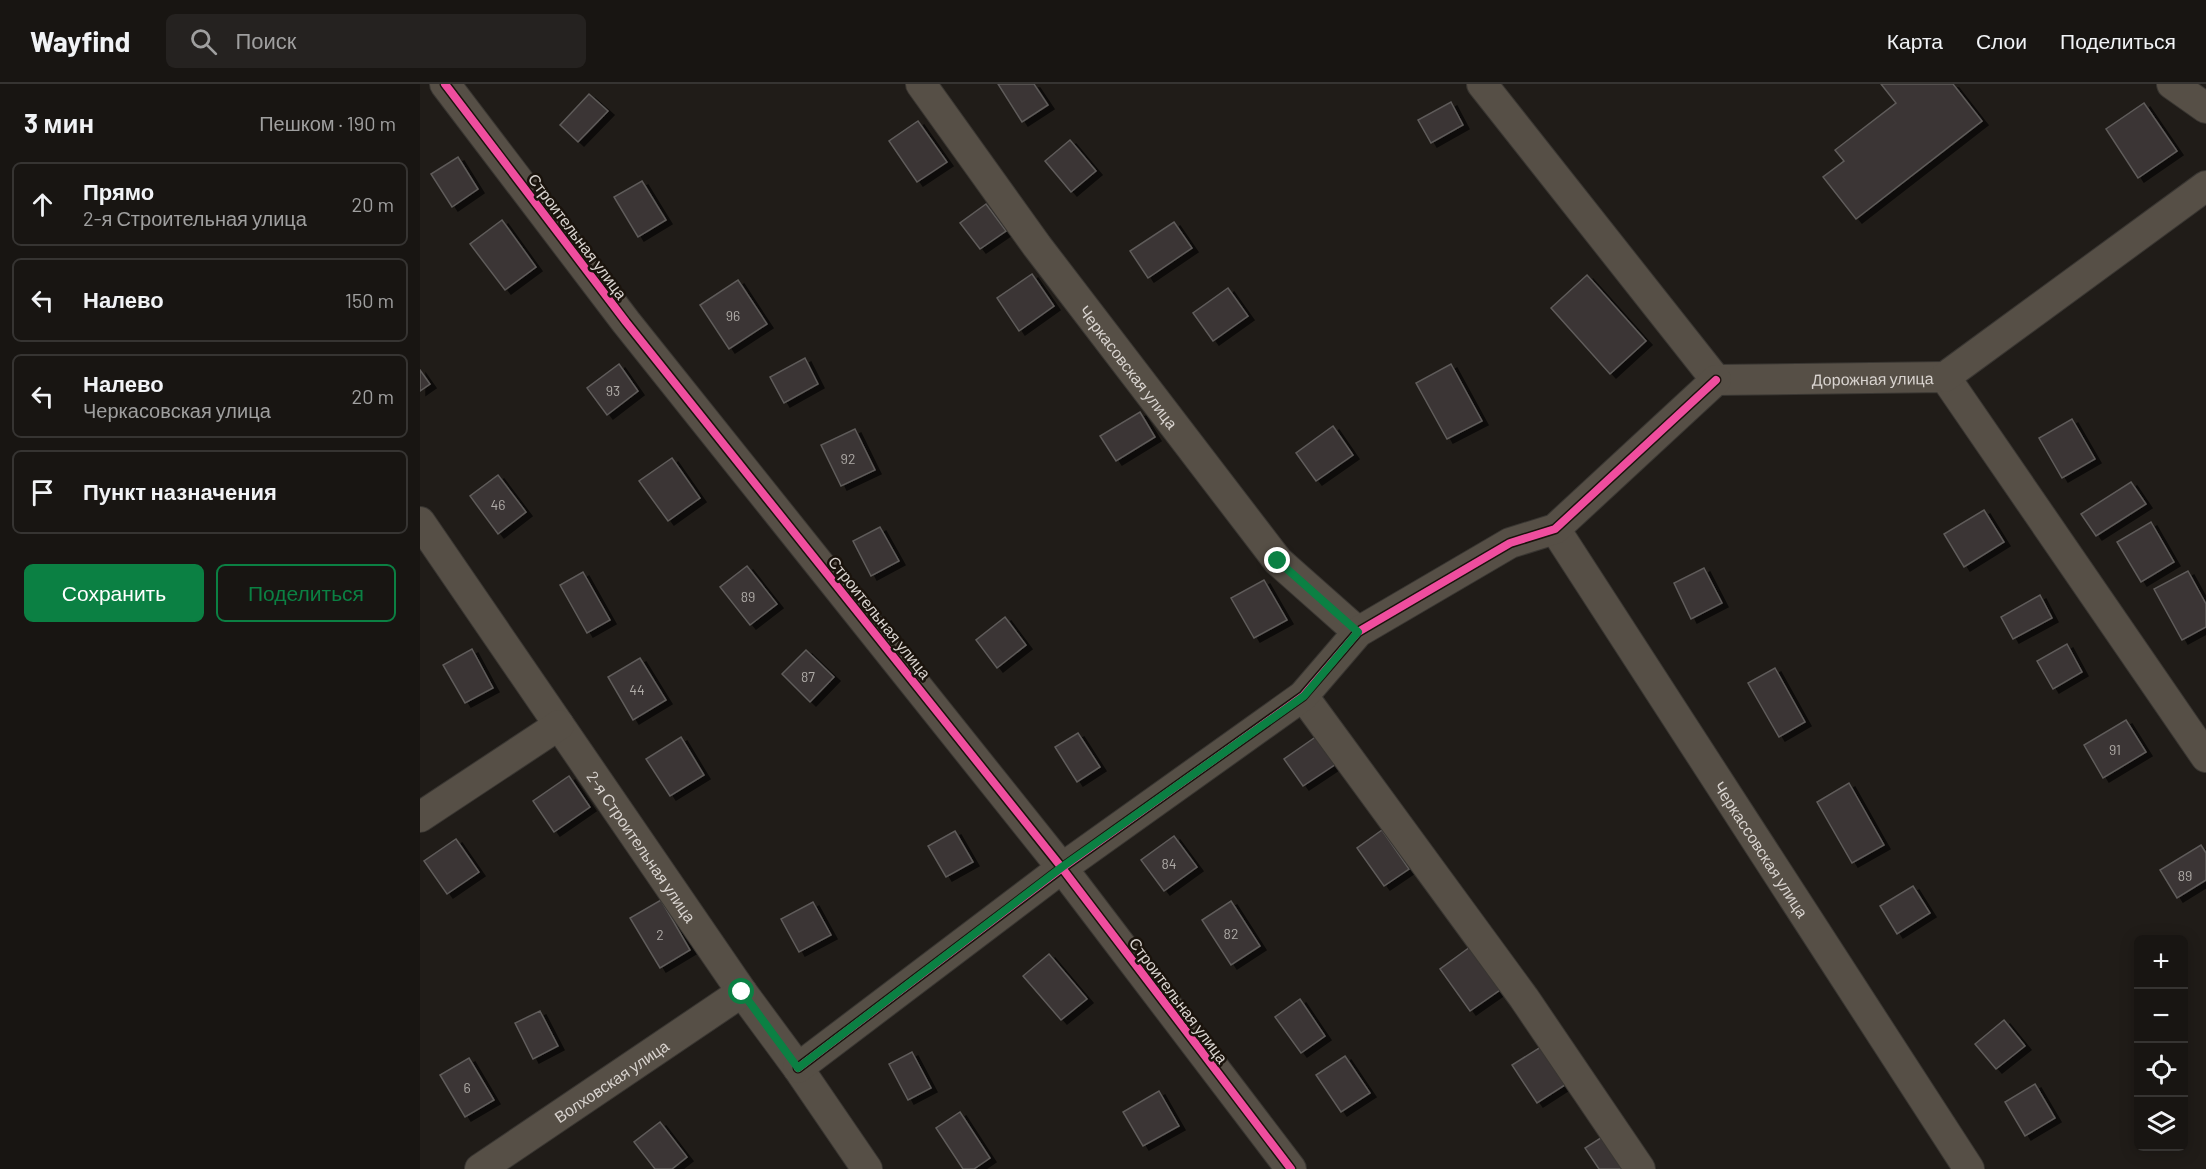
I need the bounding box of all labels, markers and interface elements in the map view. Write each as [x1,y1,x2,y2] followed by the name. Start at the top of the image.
[166,14,586,68] search box
[30,24,130,58] text: Wayfind
[187,25,220,58] icon: search
[235,27,296,53] text: Поиск
[1887,28,1943,53] text: Карта
[1976,28,2027,53] text: Слои
[2060,28,2176,53] text: Поделиться
[24,107,94,138] text: 3 мин
[259,111,396,135] text: Пешком · 190 m
[525,169,632,303] street label: Строительная улица
[83,178,154,204] text: Прямо
[26,188,59,221] icon: ahead
[351,192,394,216] text: 20 m
[83,206,307,230] text: 2-я Строительная улица
[26,284,59,317] icon: left
[83,286,164,312] text: Налево
[345,288,394,312] text: 150 m
[1076,301,1182,432] street label: Черкасовская улица
[726,307,740,324] house number: 96
[1812,368,1934,388] street label: Дорожная улица
[83,370,164,396] text: Налево
[26,380,59,413] icon: left
[606,382,620,399] house number: 93
[351,384,394,408] text: 20 m
[83,398,271,422] text: Черкасовская улица
[841,450,855,467] house number: 92
[26,476,59,509] icon: arrive
[83,478,277,504] text: Пункт назначения
[491,496,505,513] house number: 46
[1264,547,1290,573] route end
[825,552,935,682] street label: Строительная улица
[24,564,204,622] button: Сохранить
[216,564,396,622] button: Поделиться
[741,588,755,605] house number: 89
[801,668,815,685] house number: 87
[629,681,645,698] house number: 44
[2109,741,2121,758] house number: 91
[584,767,701,926] street label: 2-я Строительная улица
[1711,777,1813,921] street label: Черкассовская улица
[1161,855,1177,872] house number: 84
[2178,867,2192,884] house number: 89
[1224,925,1238,942] house number: 82
[656,926,664,943] house number: 2
[1126,933,1233,1067] street label: Строительная улица
[2134,935,2188,1151] map controls
[2134,935,2188,989] button: +
[728,978,754,1004] route start
[2134,989,2188,1043] button: −
[550,1035,672,1126] street label: Волховская улица
[2134,1043,2188,1097] button: locate
[463,1079,471,1096] house number: 6
[2134,1097,2188,1151] button: layers

